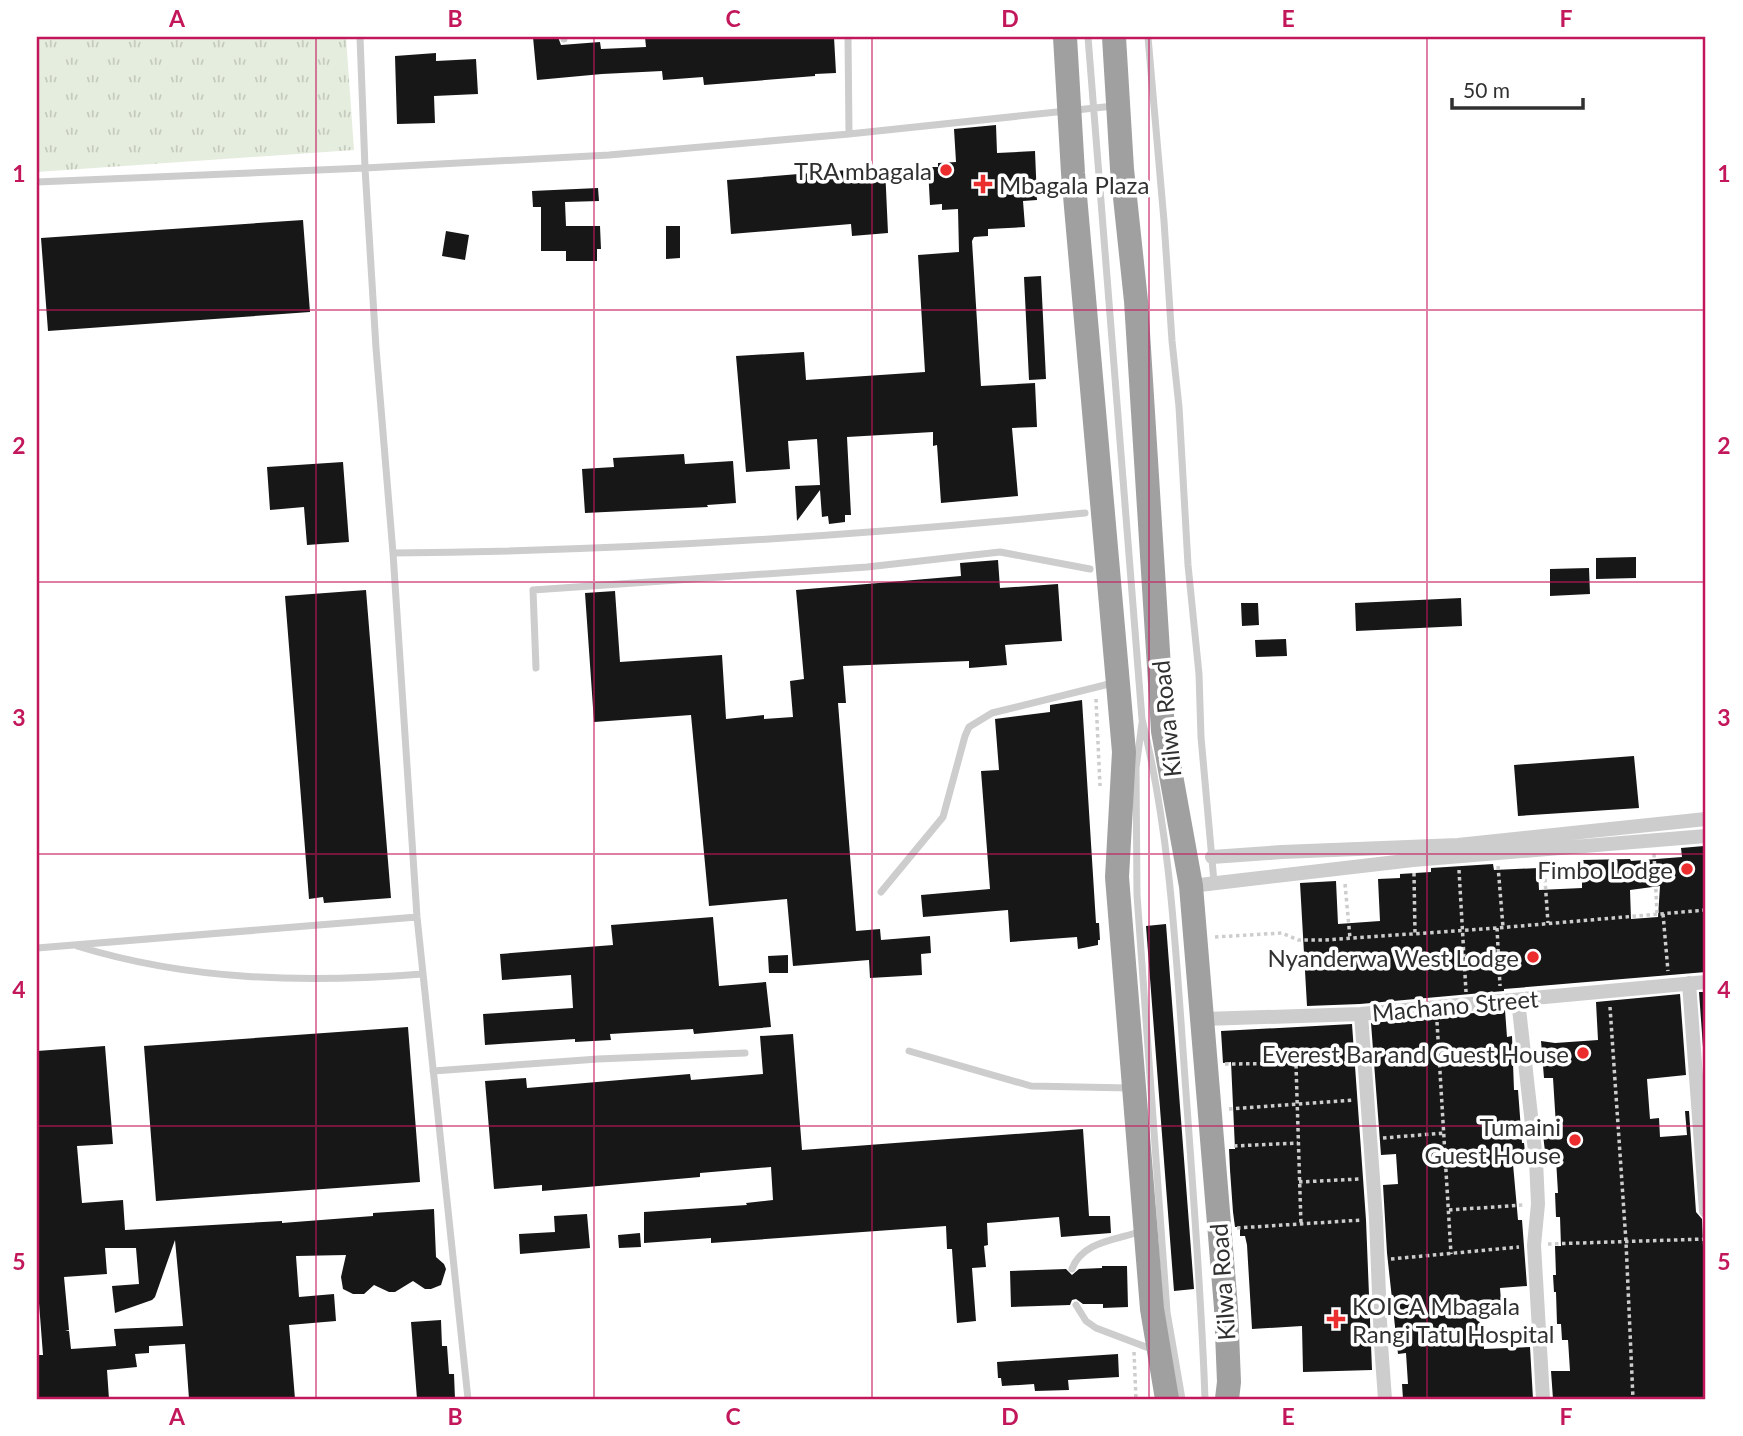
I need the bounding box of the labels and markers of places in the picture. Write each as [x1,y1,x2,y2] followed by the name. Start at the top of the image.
[794,156,932,185] place label: TRA mbagala
[938,162,954,178] marker: TRA mbagala
[999,170,1149,199] place label: Mbagala Plaza
[973,174,993,194] marker: Mbagala Plaza
[1537,855,1673,884] place label: Fimbo Lodge
[1679,861,1695,877] marker: Fimbo Lodge
[1267,943,1519,972] place label: Nyanderwa West Lodge
[1525,949,1541,965] marker: Nyanderwa West Lodge
[1262,1039,1569,1068] place label: Everest Bar and Guest House
[1575,1045,1591,1061] marker: Everest Bar and Guest House
[1424,1112,1561,1169] place label: Tumaini Guest House
[1567,1132,1583,1148] marker: Tumaini Guest House
[1352,1291,1555,1348] place label: KOICA Mbagala Rangi Tatu Hospital
[1326,1309,1346,1329] marker: KOICA Mbagala Rangi Tatu Hospital

